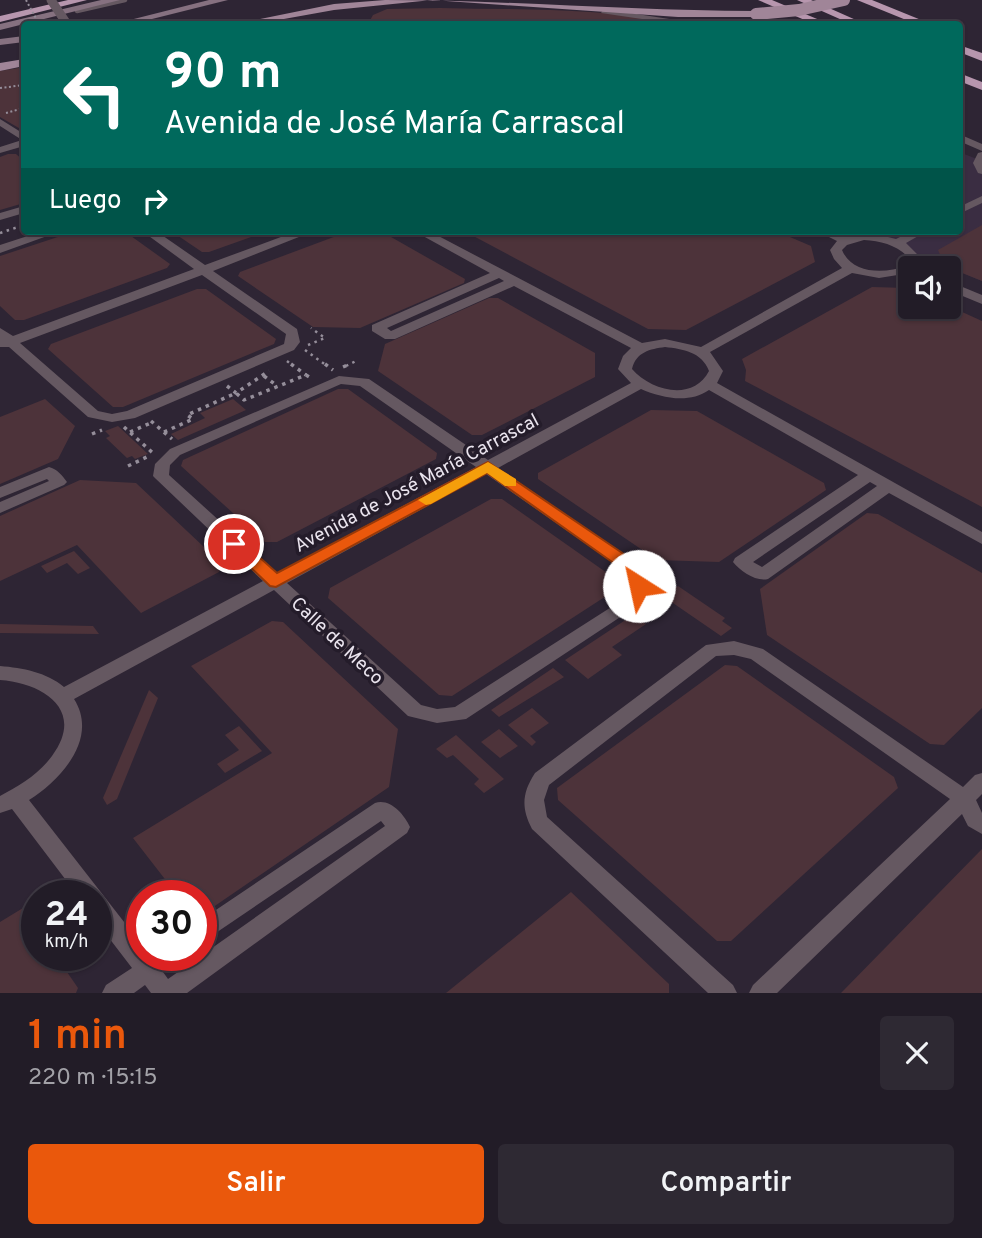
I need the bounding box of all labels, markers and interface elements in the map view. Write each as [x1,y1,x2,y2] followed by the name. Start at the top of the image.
[164,44,282,106] text: 90 m
[49,49,140,140] icon: left
[164,105,625,145] text: Avenida de José María Carrascal
[136,182,174,220] icon: right
[49,185,122,218] text: Luego
[898,256,961,319] map controls
[898,256,961,319] button: sound
[290,409,543,559] street label: Avenida de José María Carrascal
[204,514,264,574] pin
[215,525,253,563] icon: arrive
[602,549,676,623] position arrow
[285,592,388,691] street label: Calle de Meco
[126,880,217,971] speed limit sign: 30
[45,894,88,938] text: 24
[45,931,88,954] text: km/h
[28,1011,127,1064] text: 1 min
[880,1016,954,1090] button: close
[28,1064,158,1093] text: 220 m · 15:15
[28,1144,484,1224] button: Salir
[498,1144,954,1224] button: Compartir

